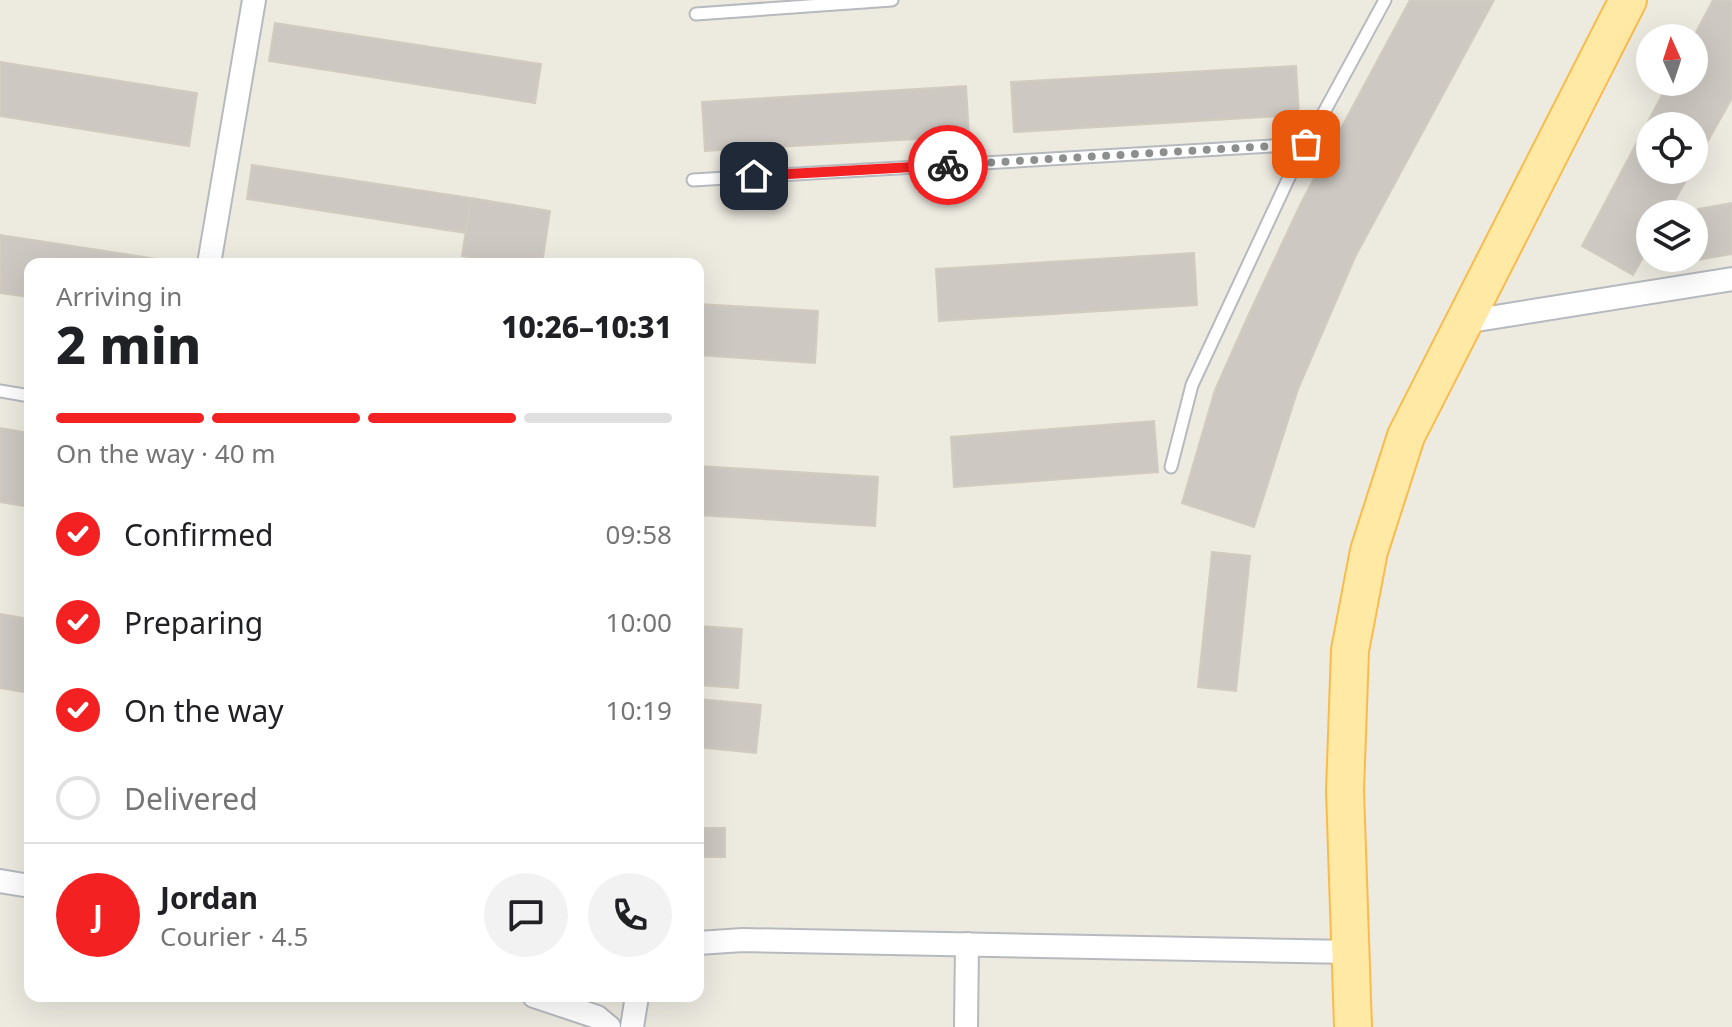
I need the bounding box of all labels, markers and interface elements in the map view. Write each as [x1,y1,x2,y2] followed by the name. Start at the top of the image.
[1636,24,1708,96] north arrow
[1636,24,1708,272] map controls
[1272,110,1340,178] pin
[1636,112,1708,184] button: locate
[1284,122,1328,166] icon: bag
[908,125,988,205] courier
[720,142,788,210] pin
[926,143,970,187] icon: bike
[732,154,776,198] icon: home
[1636,200,1708,272] button: layers
[56,278,182,314] text: Arriving in
[501,306,672,347] text: 10:26–10:31
[56,308,201,379] text: 2 min
[56,435,276,471] text: On the way · 40 m
[56,512,100,556] icon: check
[124,514,274,555] text: Confirmed
[606,516,672,552] text: 09:58
[56,600,100,644] icon: check
[124,602,263,643] text: Preparing
[606,604,672,640] text: 10:00
[56,688,100,732] icon: check
[124,690,284,731] text: On the way
[606,692,672,728] text: 10:19
[124,778,258,819] text: Delivered
[484,873,568,957] button: chat
[588,873,672,957] button: phone
[160,877,258,918] text: Jordan
[93,895,103,936] text: J
[160,918,308,954] text: Courier · 4.5

